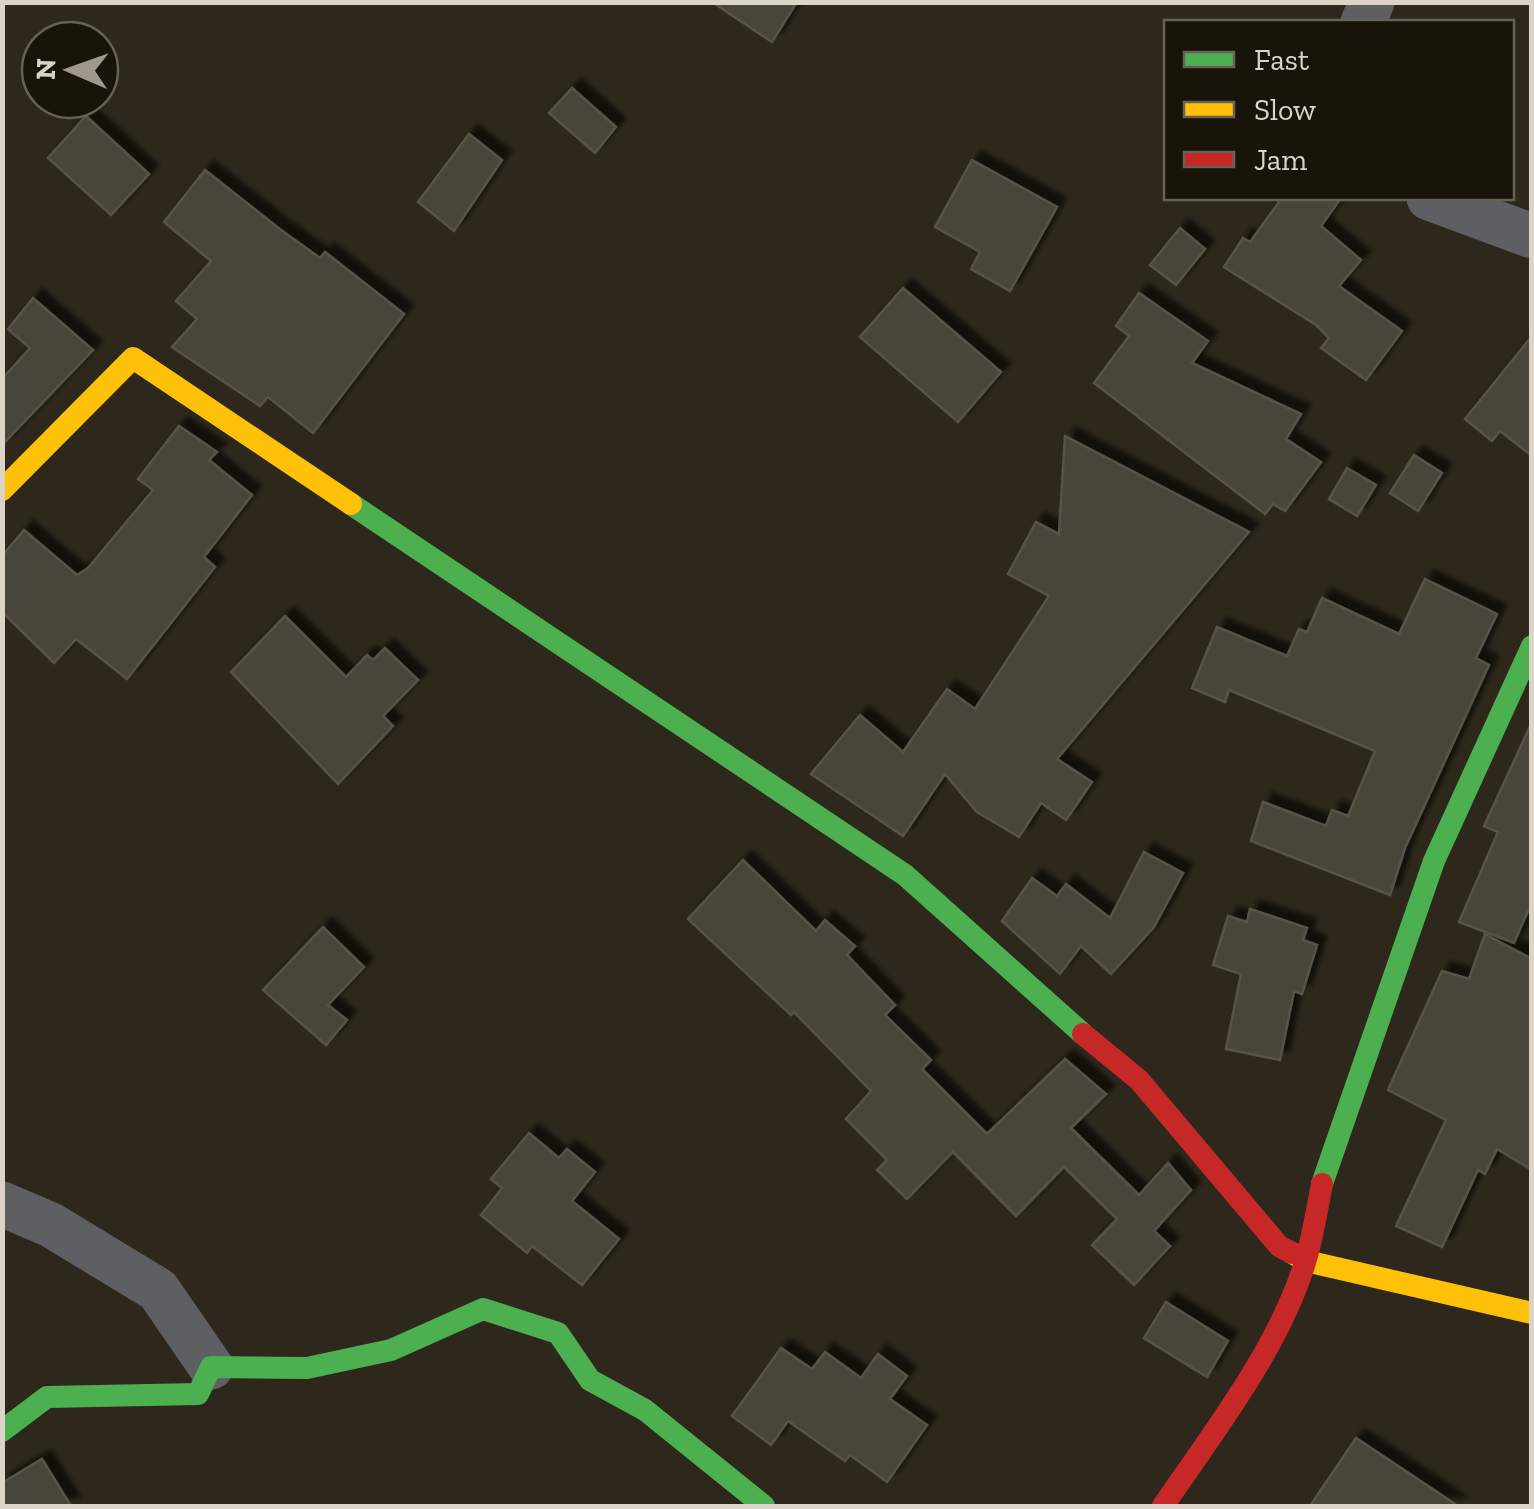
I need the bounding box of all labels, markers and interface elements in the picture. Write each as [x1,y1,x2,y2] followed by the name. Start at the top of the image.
[20,20,120,120] north arrow
[1164,20,1514,200] legend
[1254,42,1309,78] text: Fast
[29,58,62,80] text: N
[1254,92,1316,128] text: Slow
[1254,142,1307,178] text: Jam

